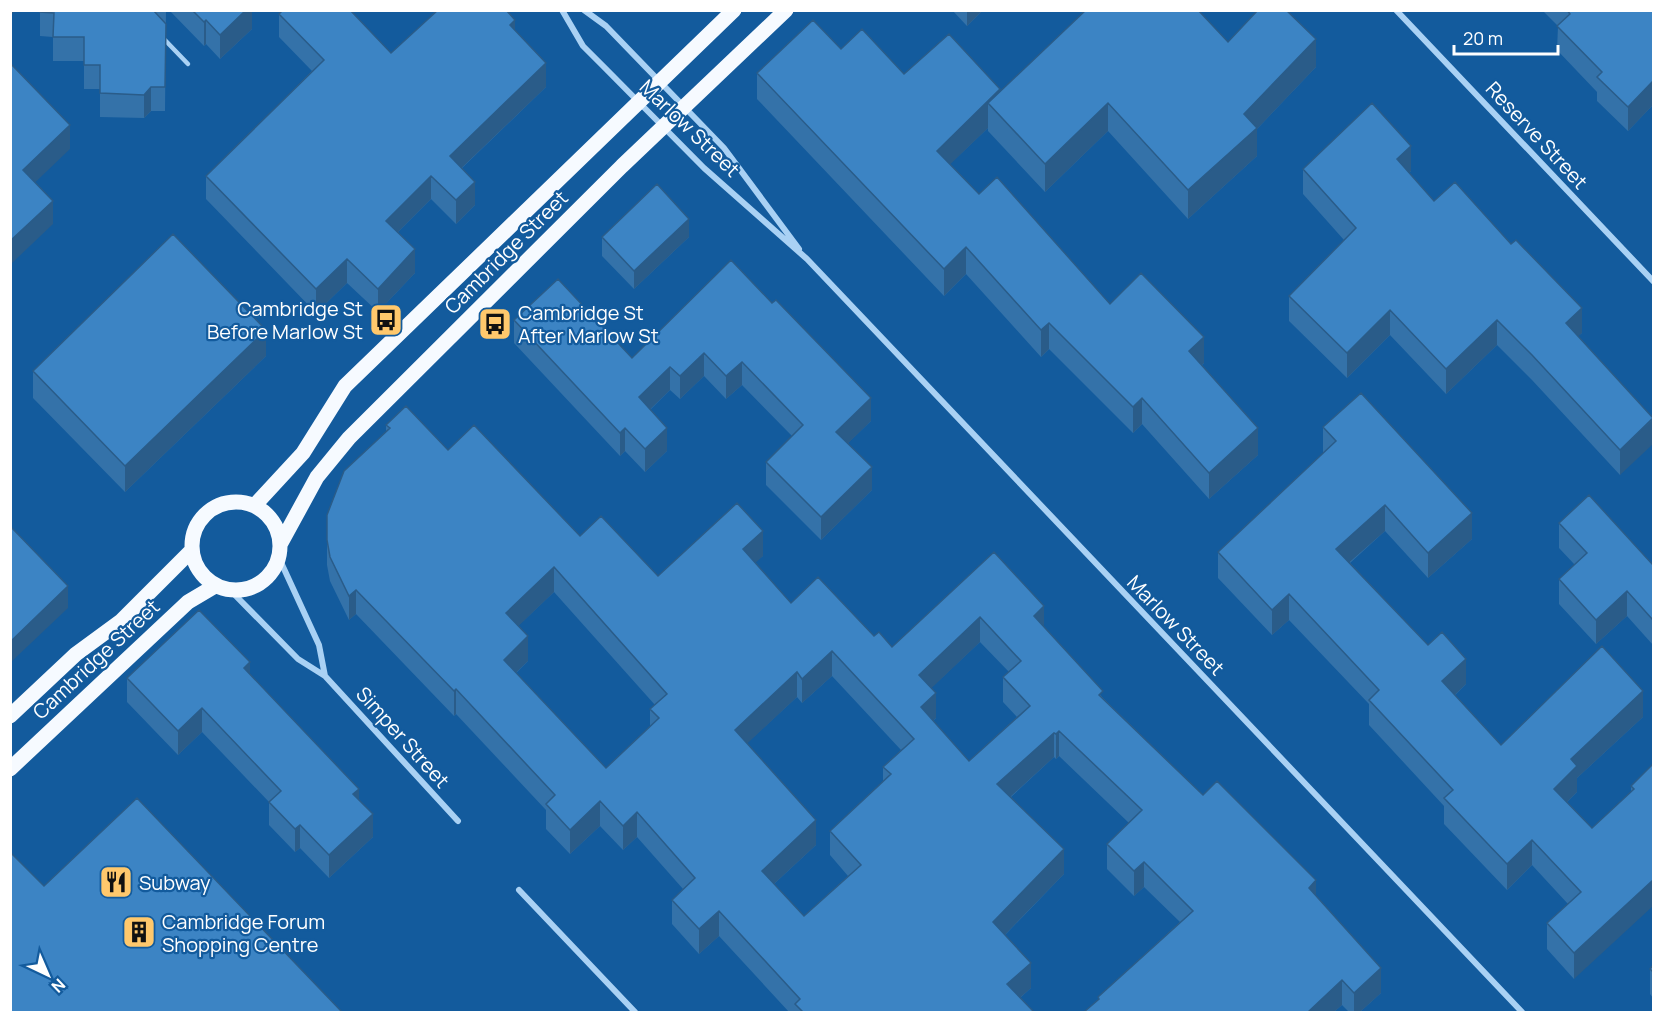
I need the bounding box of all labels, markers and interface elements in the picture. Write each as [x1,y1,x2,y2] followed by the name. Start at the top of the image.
[1454,18,1558,56] scale bar
[1463,26,1503,50] text: 20 m
[634,73,746,183] street label: Marlow Street
[1480,75,1594,195] street label: Reserve Street
[438,184,574,320] street label: Cambridge Street
[207,295,363,345] place label: Cambridge St Before Marlow St
[518,299,659,349] place label: Cambridge St After Marlow St
[368,302,404,338] bus stop icon: Cambridge St Before Marlow St
[477,306,513,342] bus stop icon: Cambridge St After Marlow St
[1121,569,1231,681] street label: Marlow Street
[27,593,165,725] street label: Cambridge Street
[350,681,456,793] street label: Simper Street
[98,864,134,900] restaurant icon: Subway
[139,869,211,896] place label: Subway
[162,908,325,958] place label: Cambridge Forum Shopping Centre
[121,914,157,950] building icon: Cambridge Forum Shopping Centre
[18,945,78,1005] north arrow
[47,974,70,998] text: N

